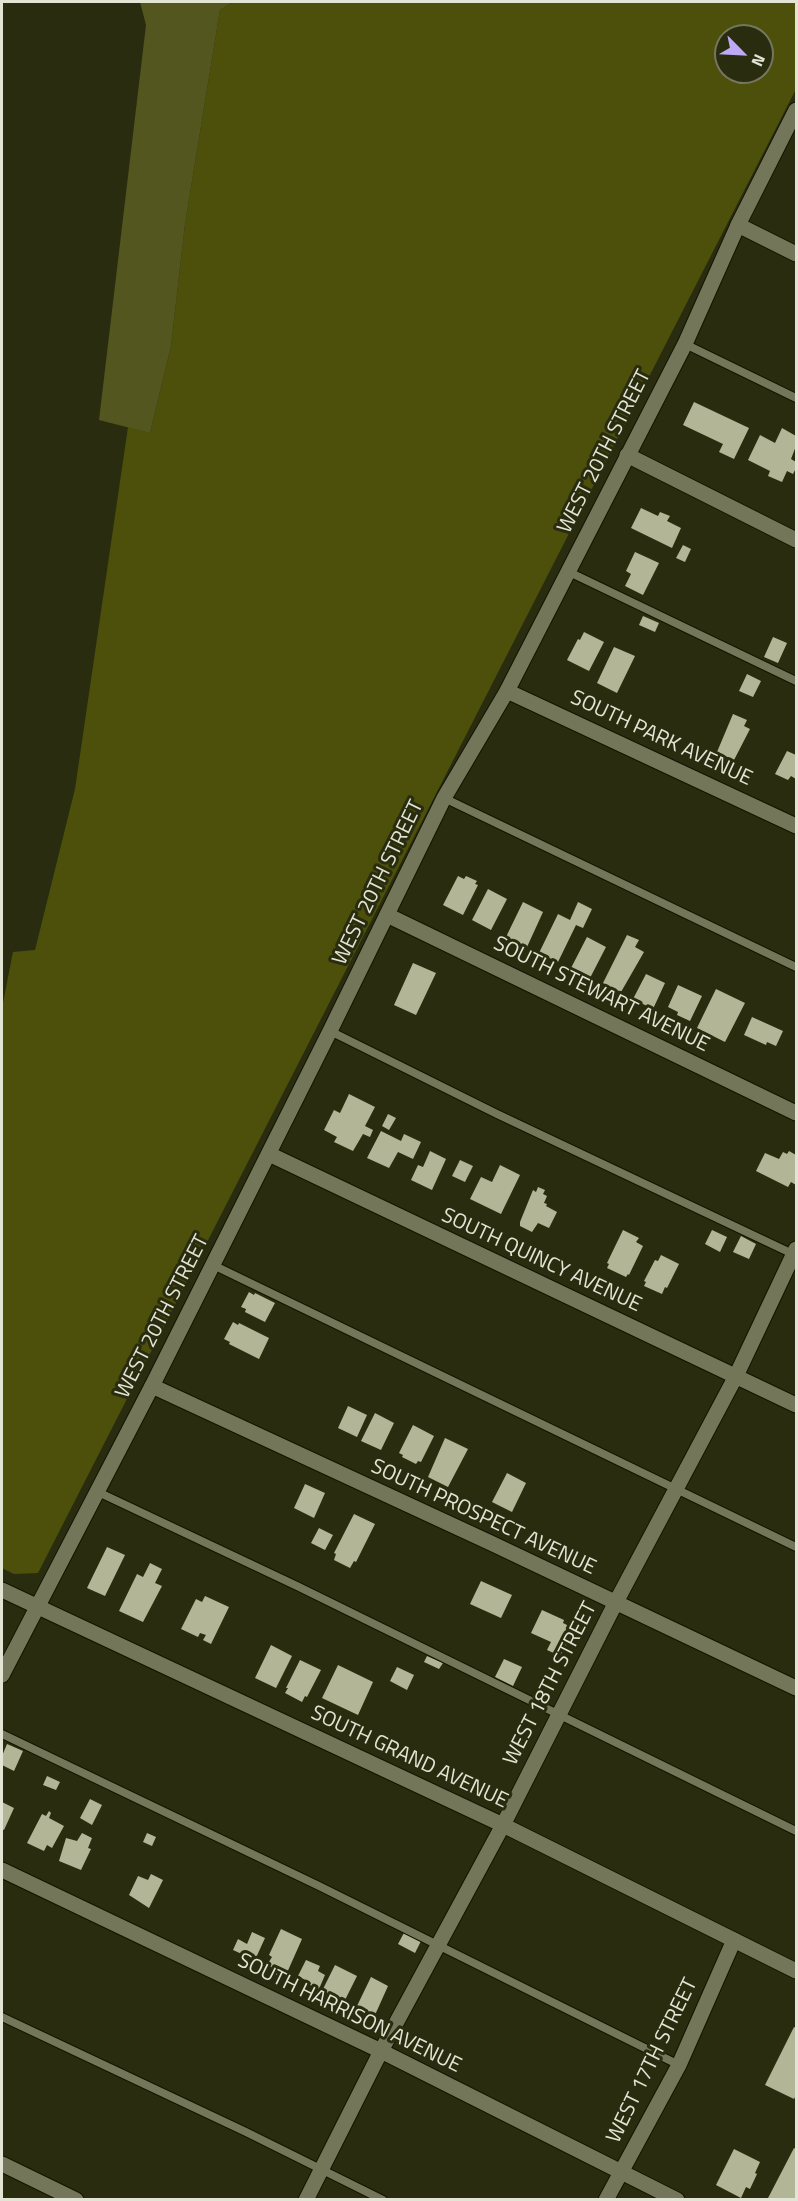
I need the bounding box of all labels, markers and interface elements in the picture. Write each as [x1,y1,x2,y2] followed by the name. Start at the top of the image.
[714,24,774,84] north arrow
[745,51,772,70] text: N
[553,366,657,538] street label: WEST 20TH STREET
[566,686,756,792] street label: SOUTH PARK AVENUE
[328,796,430,970] street label: WEST 20TH STREET
[489,932,713,1058] street label: SOUTH STEWART AVENUE
[437,1204,645,1318] street label: SOUTH QUINCY AVENUE
[111,1231,215,1403] street label: WEST 20TH STREET
[367,1455,599,1581] street label: SOUTH PROSPECT AVENUE
[499,1598,603,1770] street label: WEST 18TH STREET
[307,1701,511,1815] street label: SOUTH GRAND AVENUE
[233,1949,465,2079] street label: SOUTH HARRISON AVENUE
[602,1974,704,2148] street label: WEST 17TH STREET

